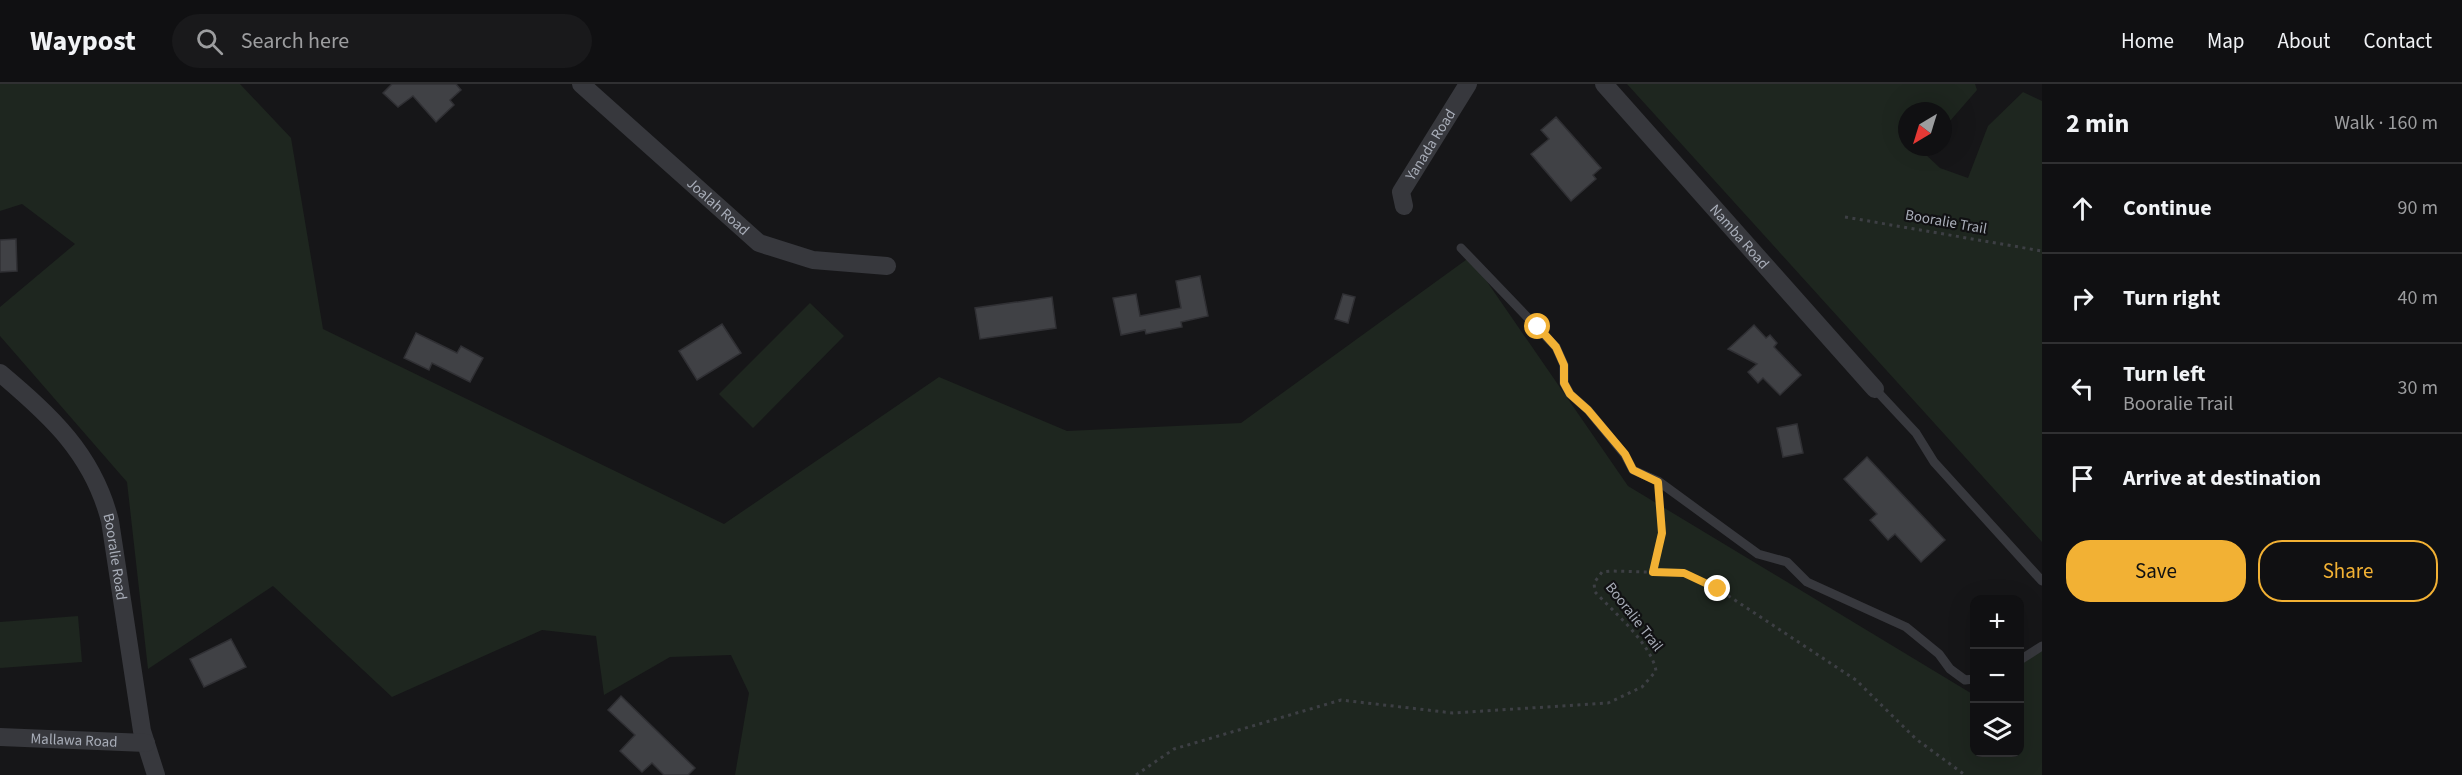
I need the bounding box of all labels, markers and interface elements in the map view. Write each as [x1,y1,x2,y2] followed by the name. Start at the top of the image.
[172,14,592,68] search box
[30,21,136,61] text: Waypost
[193,25,226,58] icon: search
[241,25,349,57] text: Search here
[2121,26,2174,56] text: Home
[2207,26,2245,56] text: Map
[2278,26,2330,56] text: About
[2363,26,2432,56] text: Contact
[1898,102,1952,156] north arrow
[1400,105,1461,185] street label: Yanada Road
[2066,105,2129,142] text: 2 min
[2334,109,2438,137] text: Walk · 160 m
[682,173,754,240] street label: Joalah Road
[2066,192,2099,225] icon: ahead
[2123,192,2212,224] text: Continue
[2398,194,2438,222] text: 90 m
[1705,199,1774,274] street label: Namba Road
[1903,204,1989,240] street label: Booralie Trail
[2066,282,2099,315] icon: right
[2123,282,2220,314] text: Turn right
[2398,284,2438,312] text: 40 m
[1524,313,1550,339] route start
[2123,358,2205,390] text: Turn left
[2066,372,2099,405] icon: left
[2398,374,2438,402] text: 30 m
[2123,390,2233,418] text: Booralie Trail
[2066,462,2099,495] icon: arrive
[2123,462,2321,494] text: Arrive at destination
[98,511,132,602] street label: Booralie Road
[2066,540,2246,602] button: Save
[2258,540,2438,602] button: Share
[1704,575,1730,601] route end
[1600,578,1668,656] street label: Booralie Trail
[1970,595,2024,757] map controls
[1970,595,2024,649] button: +
[1970,649,2024,703] button: −
[1970,703,2024,757] button: layers
[30,728,118,752] street label: Mallawa Road

